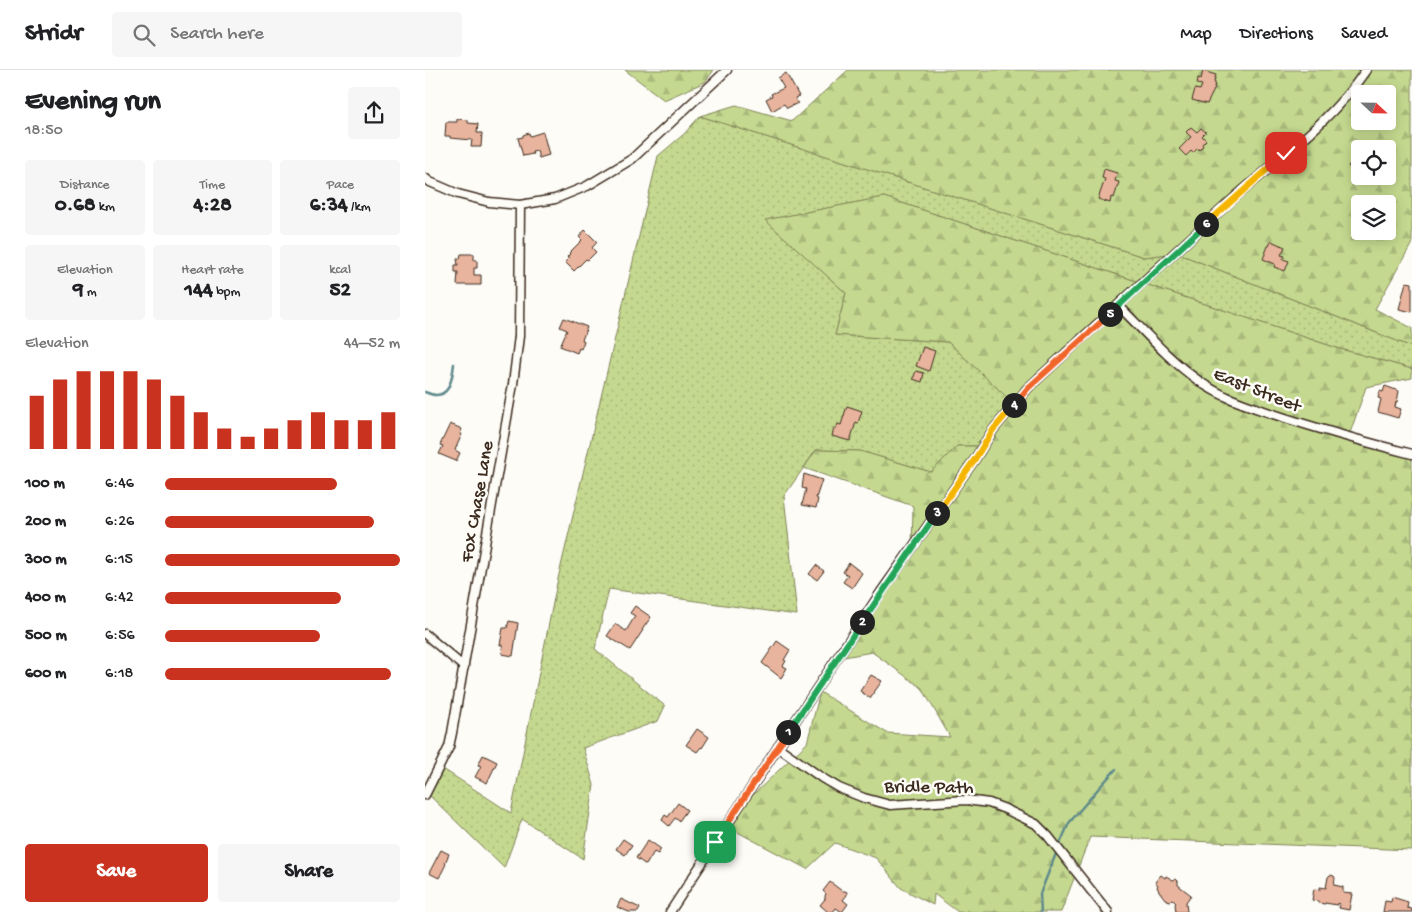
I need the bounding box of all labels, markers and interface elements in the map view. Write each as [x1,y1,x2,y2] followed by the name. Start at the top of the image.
[112,12,462,57] search box
[25,20,82,49] text: Stridr
[130,21,158,49] icon: search
[170,23,264,46] text: Search here
[1180,24,1212,45] text: Map
[1240,24,1313,45] text: Directions
[1341,24,1387,45] text: Saved
[1351,85,1396,130] north arrow
[1351,85,1396,240] map controls
[25,86,161,119] text: Evening run
[348,87,400,139] button: share
[25,122,63,141] text: 18:50
[1265,132,1307,174] pin
[1272,139,1300,167] icon: check
[1351,140,1396,185] button: locate
[60,177,110,194] text: Distance
[200,177,225,194] text: Time
[326,177,354,194] text: Pace
[55,194,95,219] text: 0.68
[193,194,232,219] text: 4:28
[310,194,348,219] text: 6:34
[1351,195,1396,240] button: layers
[95,199,115,216] text: km
[348,199,371,216] text: /km
[1193,212,1219,236] pin: 6
[1203,216,1210,233] text: 6
[57,262,113,279] text: Elevation
[181,262,244,279] text: Heart rate
[329,262,351,279] text: kcal
[73,279,83,304] text: 9
[185,279,213,304] text: 144
[329,279,351,304] text: 52
[83,284,97,301] text: m
[213,284,240,301] text: bpm
[1097,302,1123,326] pin: 5
[1107,306,1114,323] text: 5
[25,335,89,354] text: Elevation
[344,335,400,354] text: 44–52 m
[1210,363,1306,420] street label: East Street
[1001,392,1027,418] pin: 4
[1011,397,1018,414] text: 4
[456,439,500,565] street label: Fox Chase Lane
[25,475,65,494] text: 100 m
[105,475,134,494] text: 6:46
[925,500,949,526] pin: 3
[934,505,941,522] text: 3
[25,513,66,532] text: 200 m
[105,513,134,532] text: 6:26
[25,551,67,570] text: 300 m
[105,551,133,570] text: 6:15
[25,589,66,608] text: 400 m
[105,589,134,608] text: 6:42
[849,610,875,634] pin: 2
[859,614,866,631] text: 2
[25,627,67,646] text: 500 m
[105,627,135,646] text: 6:56
[25,665,66,684] text: 600 m
[105,665,133,684] text: 6:18
[775,720,801,744] pin: 1
[786,724,791,741] text: 1
[883,776,974,801] street label: Bridle Path
[694,821,736,863] pin
[701,828,729,856] icon: arrive
[25,844,208,902] button: Save
[218,844,400,902] button: Share

